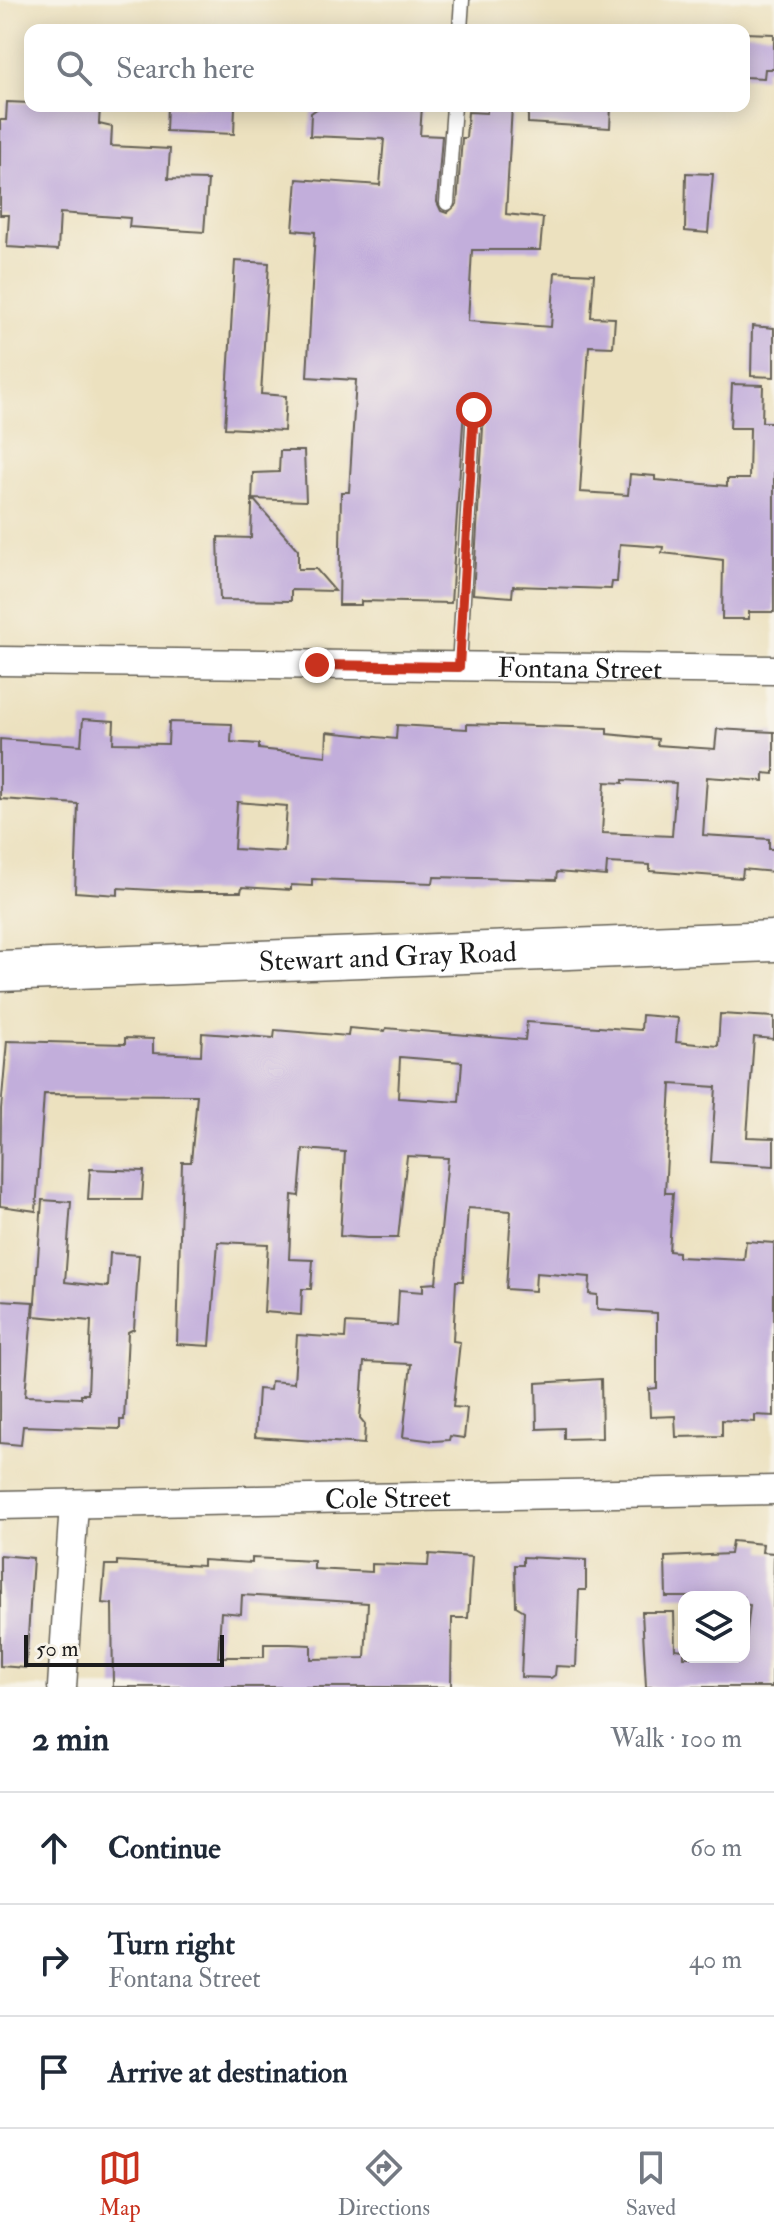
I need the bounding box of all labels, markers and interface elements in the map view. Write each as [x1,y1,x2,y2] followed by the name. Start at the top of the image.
[24,24,750,112] search box
[52,46,96,90] icon: search
[116,50,255,87] text: Search here
[456,392,492,428] route start
[299,647,335,683] route end
[497,651,662,688] street label: Fontana Street
[258,935,518,980] street label: Stewart and Gray Road
[325,1480,451,1518] street label: Cole Street
[678,1591,750,1663] map controls
[678,1591,750,1663] button: layers
[24,1631,224,1667] scale bar
[36,1635,78,1663] text: 50 m
[32,1718,109,1761] text: 2 min
[611,1723,742,1755] text: Walk · 100 m
[32,1826,76,1870] icon: ahead
[108,1830,221,1867] text: Continue
[690,1832,742,1864] text: 60 m
[108,1926,235,1963] text: Turn right
[32,1938,76,1982] icon: right
[689,1944,742,1976] text: 40 m
[108,1963,261,1995] text: Fontana Street
[32,2050,76,2094] icon: arrive
[108,2054,348,2091] text: Arrive at destination
[98,2146,142,2222] tab: Map
[338,2146,430,2222] tab: Directions
[626,2146,676,2222] tab: Saved

